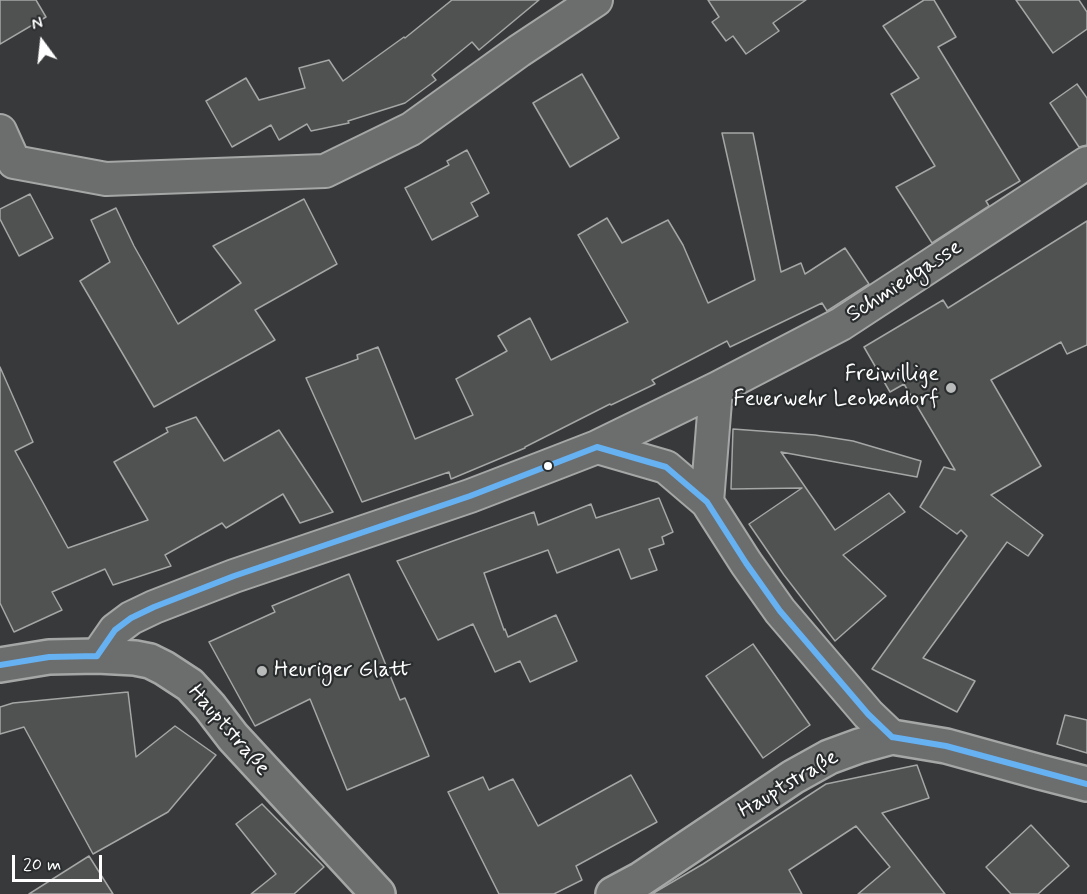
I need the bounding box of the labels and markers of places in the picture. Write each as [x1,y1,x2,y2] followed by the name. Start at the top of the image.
[733,362,939,414] place label: Freiwillige Feuerwehr Leobendorf
[944,381,958,395] marker: Freiwillige Feuerwehr Leobendorf
[542,460,554,472] unlabelled marker
[274,658,411,684] place label: Heuriger Glatt
[255,664,269,678] marker: Heuriger Glatt

